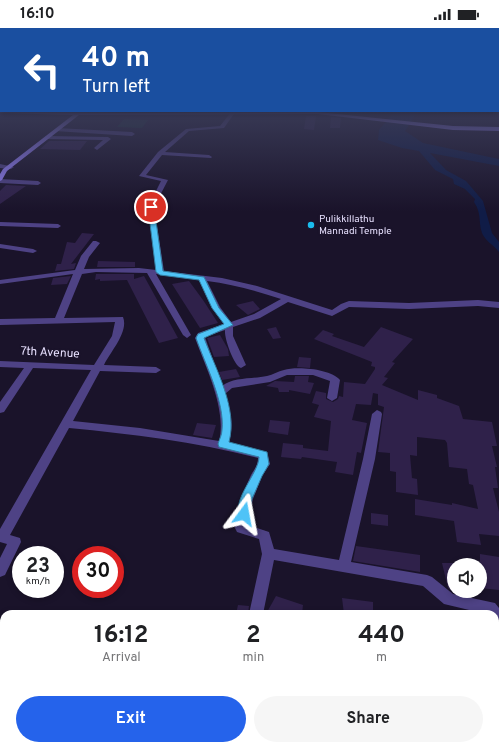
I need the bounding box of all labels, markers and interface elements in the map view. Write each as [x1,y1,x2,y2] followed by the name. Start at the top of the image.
[20,5,55,24] text: 16:10
[82,41,150,77] text: 40 m
[16,44,68,96] icon: left
[82,76,150,99] text: Turn left
[134,190,168,224] pin
[140,196,162,218] icon: arrive
[319,213,392,238] place label: Pulikkillathu Mannadi Temple
[306,220,316,230] marker: Pulikkillathu Mannadi Temple
[20,343,80,363] street label: 7th Avenue
[223,493,265,535] position arrow
[72,546,124,598] speed limit sign: 30
[26,554,50,580] text: 23
[447,558,487,598] map controls
[447,558,487,598] button: sound
[26,575,50,588] text: km/h
[94,621,149,651] text: 16:12
[246,621,261,651] text: 2
[358,621,405,651] text: 440
[102,650,141,666] text: Arrival
[243,650,264,666] text: min
[376,650,387,666] text: m
[16,696,246,742] button: Exit
[254,696,483,742] button: Share

